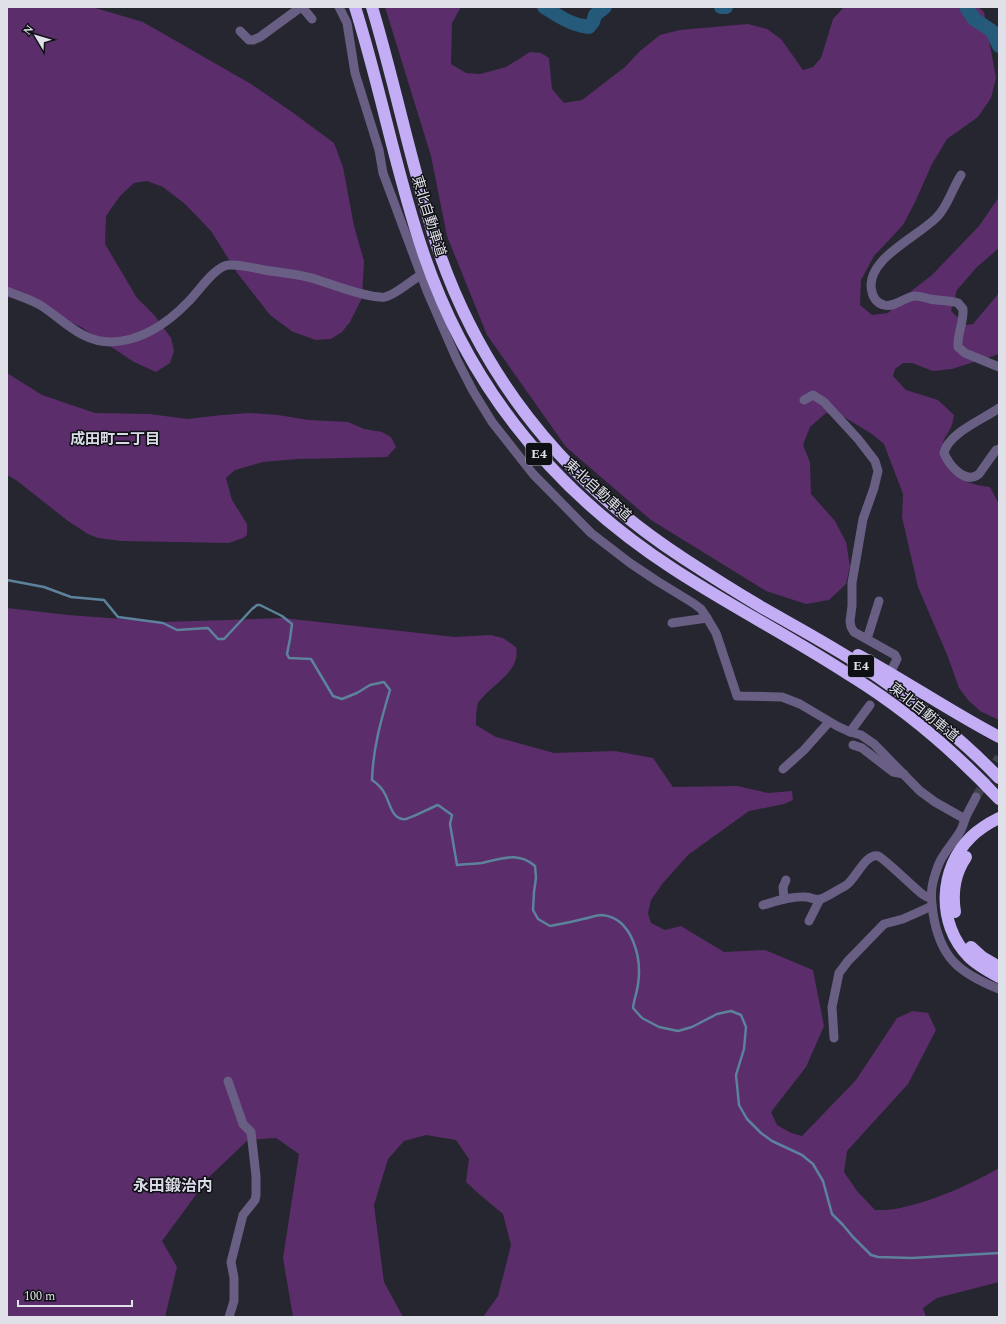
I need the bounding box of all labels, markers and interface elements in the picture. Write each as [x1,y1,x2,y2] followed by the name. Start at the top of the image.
[16,16,56,56] north arrow
[19,21,38,39] text: N
[407,173,451,259] street label: 東北自動車道
[70,428,160,451] district label: 成田町二丁目
[526,443,552,465] road number: E4
[560,454,636,526] street label: 東北自動車道
[848,655,874,677] road number: E4
[885,677,963,747] street label: 東北自動車道
[133,1174,213,1198] district label: 永田鍛治内
[18,1282,132,1308] scale bar
[24,1287,55,1306] text: 100 m

